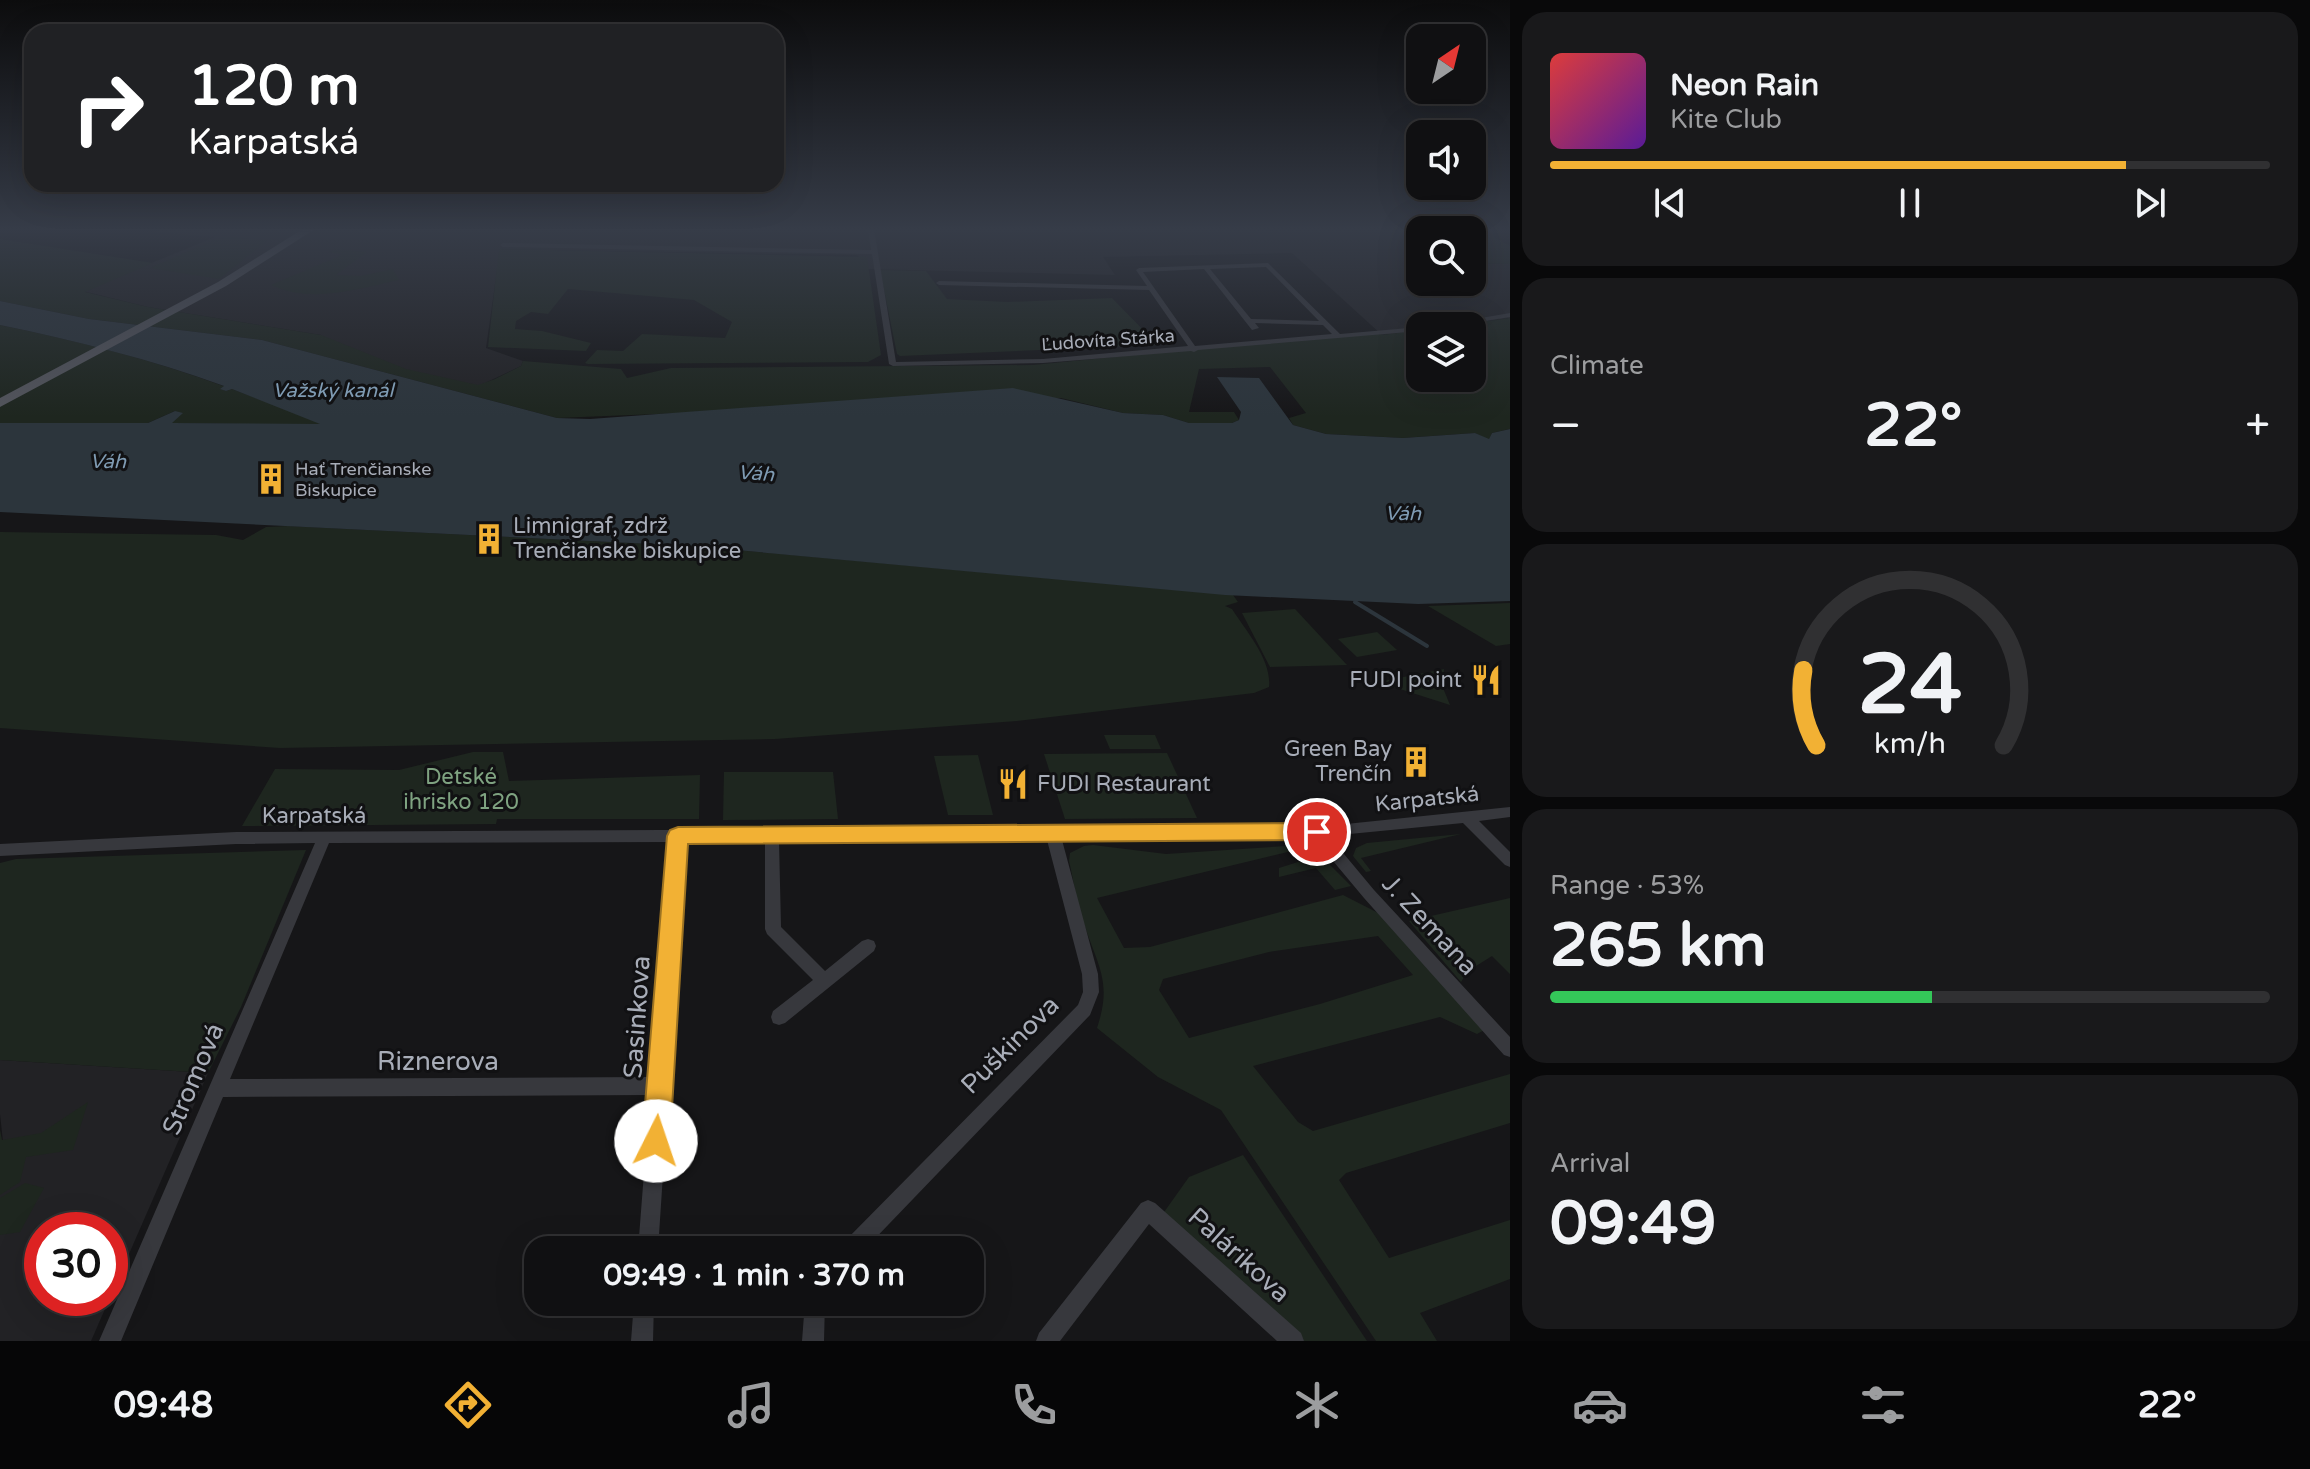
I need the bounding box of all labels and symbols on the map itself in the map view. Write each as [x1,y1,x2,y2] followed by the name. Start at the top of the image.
[1406,24,1486,104] north arrow
[1041,324,1175,356] street label: Ľudovíta Stárka
[273,379,395,403] water label: Važský kanál
[90,450,127,474] water label: Váh
[295,458,431,501] place label: Hať Trenčianske Biskupice
[737,461,776,487] water label: Váh
[254,462,288,496] building icon: Hať Trenčianske Biskupice
[1385,502,1422,526] water label: Váh
[513,513,741,564] place label: Limnigraf, zdrž Trenčianske biskupice
[472,522,506,556] building icon: Limnigraf, zdrž Trenčianske biskupice
[1469,663,1503,697] restaurant icon: FUDI point
[1349,667,1462,693] place label: FUDI point
[1284,736,1392,787] place label: Green Bay Trenčín
[1399,745,1433,779] building icon: Green Bay Trenčín
[403,764,519,815] park label: Detské ihrisko 120
[996,767,1030,801] restaurant icon: FUDI Restaurant
[1037,771,1211,797] place label: FUDI Restaurant
[1374,781,1480,817] street label: Karpatská
[1283,798,1351,866] pin
[262,803,366,829] street label: Karpatská
[1376,868,1484,982] street label: J. Zemana
[617,954,657,1080] street label: Sasinkova
[955,990,1065,1100] street label: Puškinova
[156,1018,230,1140] street label: Stromová
[377,1046,499,1077] street label: Riznerova
[614,1099,698,1183] position arrow
[1182,1201,1296,1309] street label: Palárikova
[24,1212,128,1316] speed limit sign: 30

